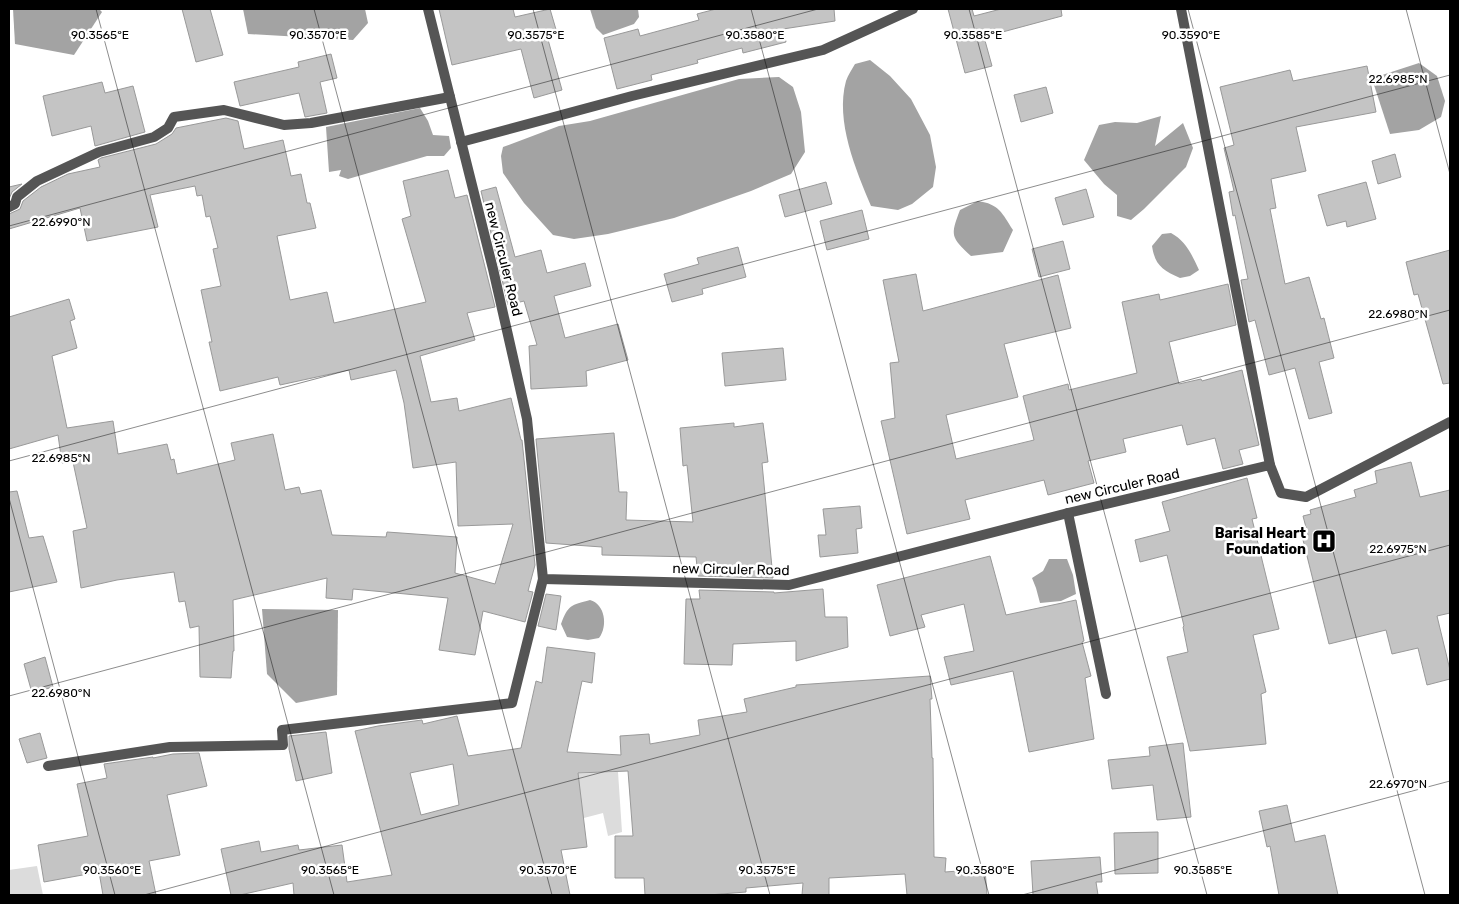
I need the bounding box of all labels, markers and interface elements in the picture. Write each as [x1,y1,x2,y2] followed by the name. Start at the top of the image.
[71,28,129,42] text: 90.3565°E
[289,28,347,42] text: 90.3570°E
[507,28,565,42] text: 90.3575°E
[725,28,785,42] text: 90.3580°E
[944,28,1002,42] text: 90.3585°E
[1162,28,1220,42] text: 90.3590°E
[1368,72,1428,86] text: 22.6985°N
[481,200,526,318] street label: new Circuler Road
[31,215,91,229] text: 22.6990°N
[1368,307,1428,321] text: 22.6980°N
[31,451,91,465] text: 22.6985°N
[1063,465,1181,508] street label: new Circuler Road
[1215,525,1306,558] place label: Barisal Heart Foundation
[1311,528,1337,554] hospital icon: Barisal Heart Foundation
[1369,542,1427,556] text: 22.6975°N
[672,560,790,579] street label: new Circuler Road
[31,686,91,700] text: 22.6980°N
[1369,777,1427,791] text: 22.6970°N
[83,863,141,877] text: 90.3560°E
[301,863,359,877] text: 90.3565°E
[519,863,577,877] text: 90.3570°E
[738,863,796,877] text: 90.3575°E
[955,863,1015,877] text: 90.3580°E
[1174,863,1232,877] text: 90.3585°E

